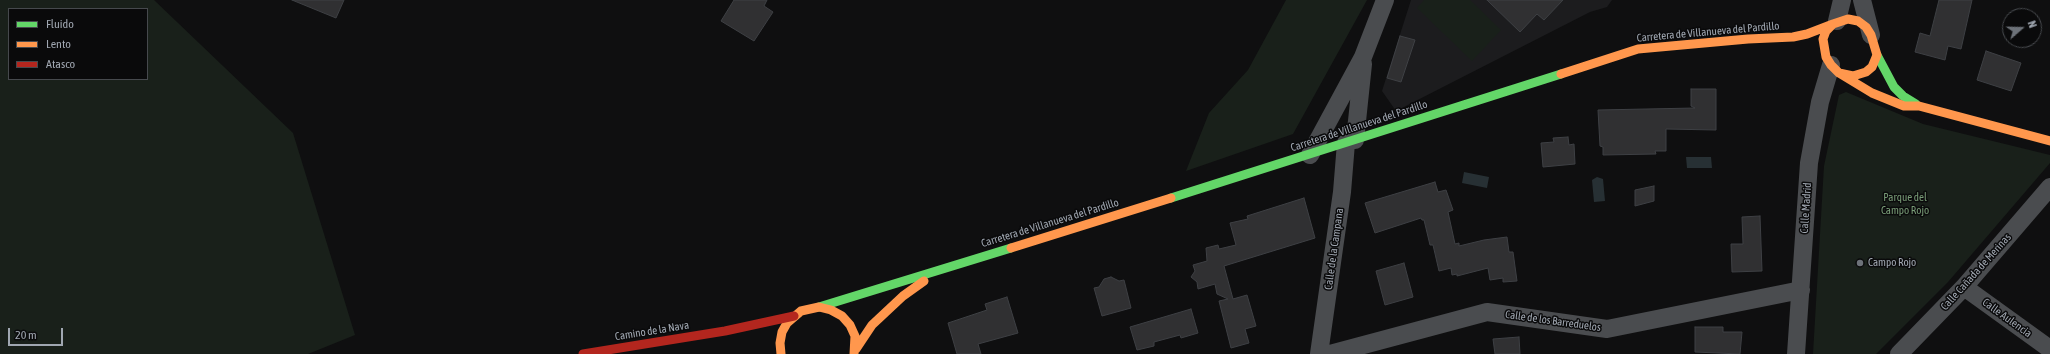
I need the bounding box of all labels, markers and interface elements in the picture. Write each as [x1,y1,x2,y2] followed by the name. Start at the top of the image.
[8,8,148,80] legend
[2002,8,2042,48] north arrow
[46,17,74,31] text: Fluido
[1636,19,1780,45] street label: Carretera de Villanueva del Pardillo
[2026,19,2039,29] text: N
[46,37,71,51] text: Lento
[46,57,75,71] text: Atasco
[1289,98,1429,154] street label: Carretera de Villanueva del Pardillo
[1798,182,1814,234] street label: Calle Madrid
[1881,191,1929,217] park label: Parque del Campo Rojo
[980,196,1120,250] street label: Carretera de Villanueva del Pardillo
[1322,207,1346,291] street label: Calle de la Campana
[1938,231,2014,313] street label: Calle Cañada de Merinas
[1868,256,1916,270] place label: Campo Rojo
[1855,258,1865,268] marker: Campo Rojo
[1980,296,2034,340] street label: Calle Aulencia
[1504,308,1602,334] street label: Calle de los Barreduelos
[614,319,690,343] street label: Camino de la Nava
[10,320,65,346] scale bar
[15,328,37,342] text: 20 m

